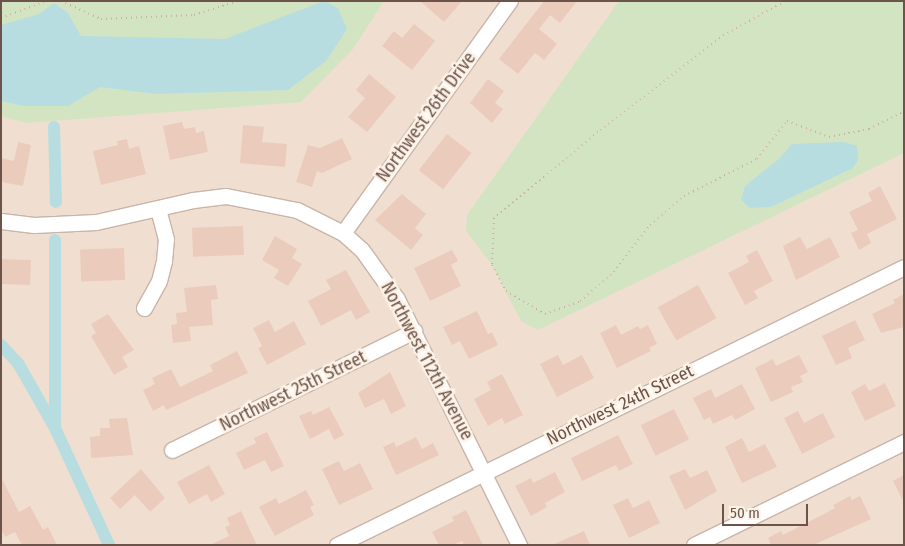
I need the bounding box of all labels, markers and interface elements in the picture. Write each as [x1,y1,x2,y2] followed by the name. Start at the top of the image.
[372,48,480,186] street label: Northwest 26th Drive
[376,278,478,444] street label: Northwest 112th Avenue
[216,346,370,436] street label: Northwest 25th Street
[543,360,697,450] street label: Northwest 24th Street
[725,494,811,526] scale bar
[730,504,760,522] text: 50 m

